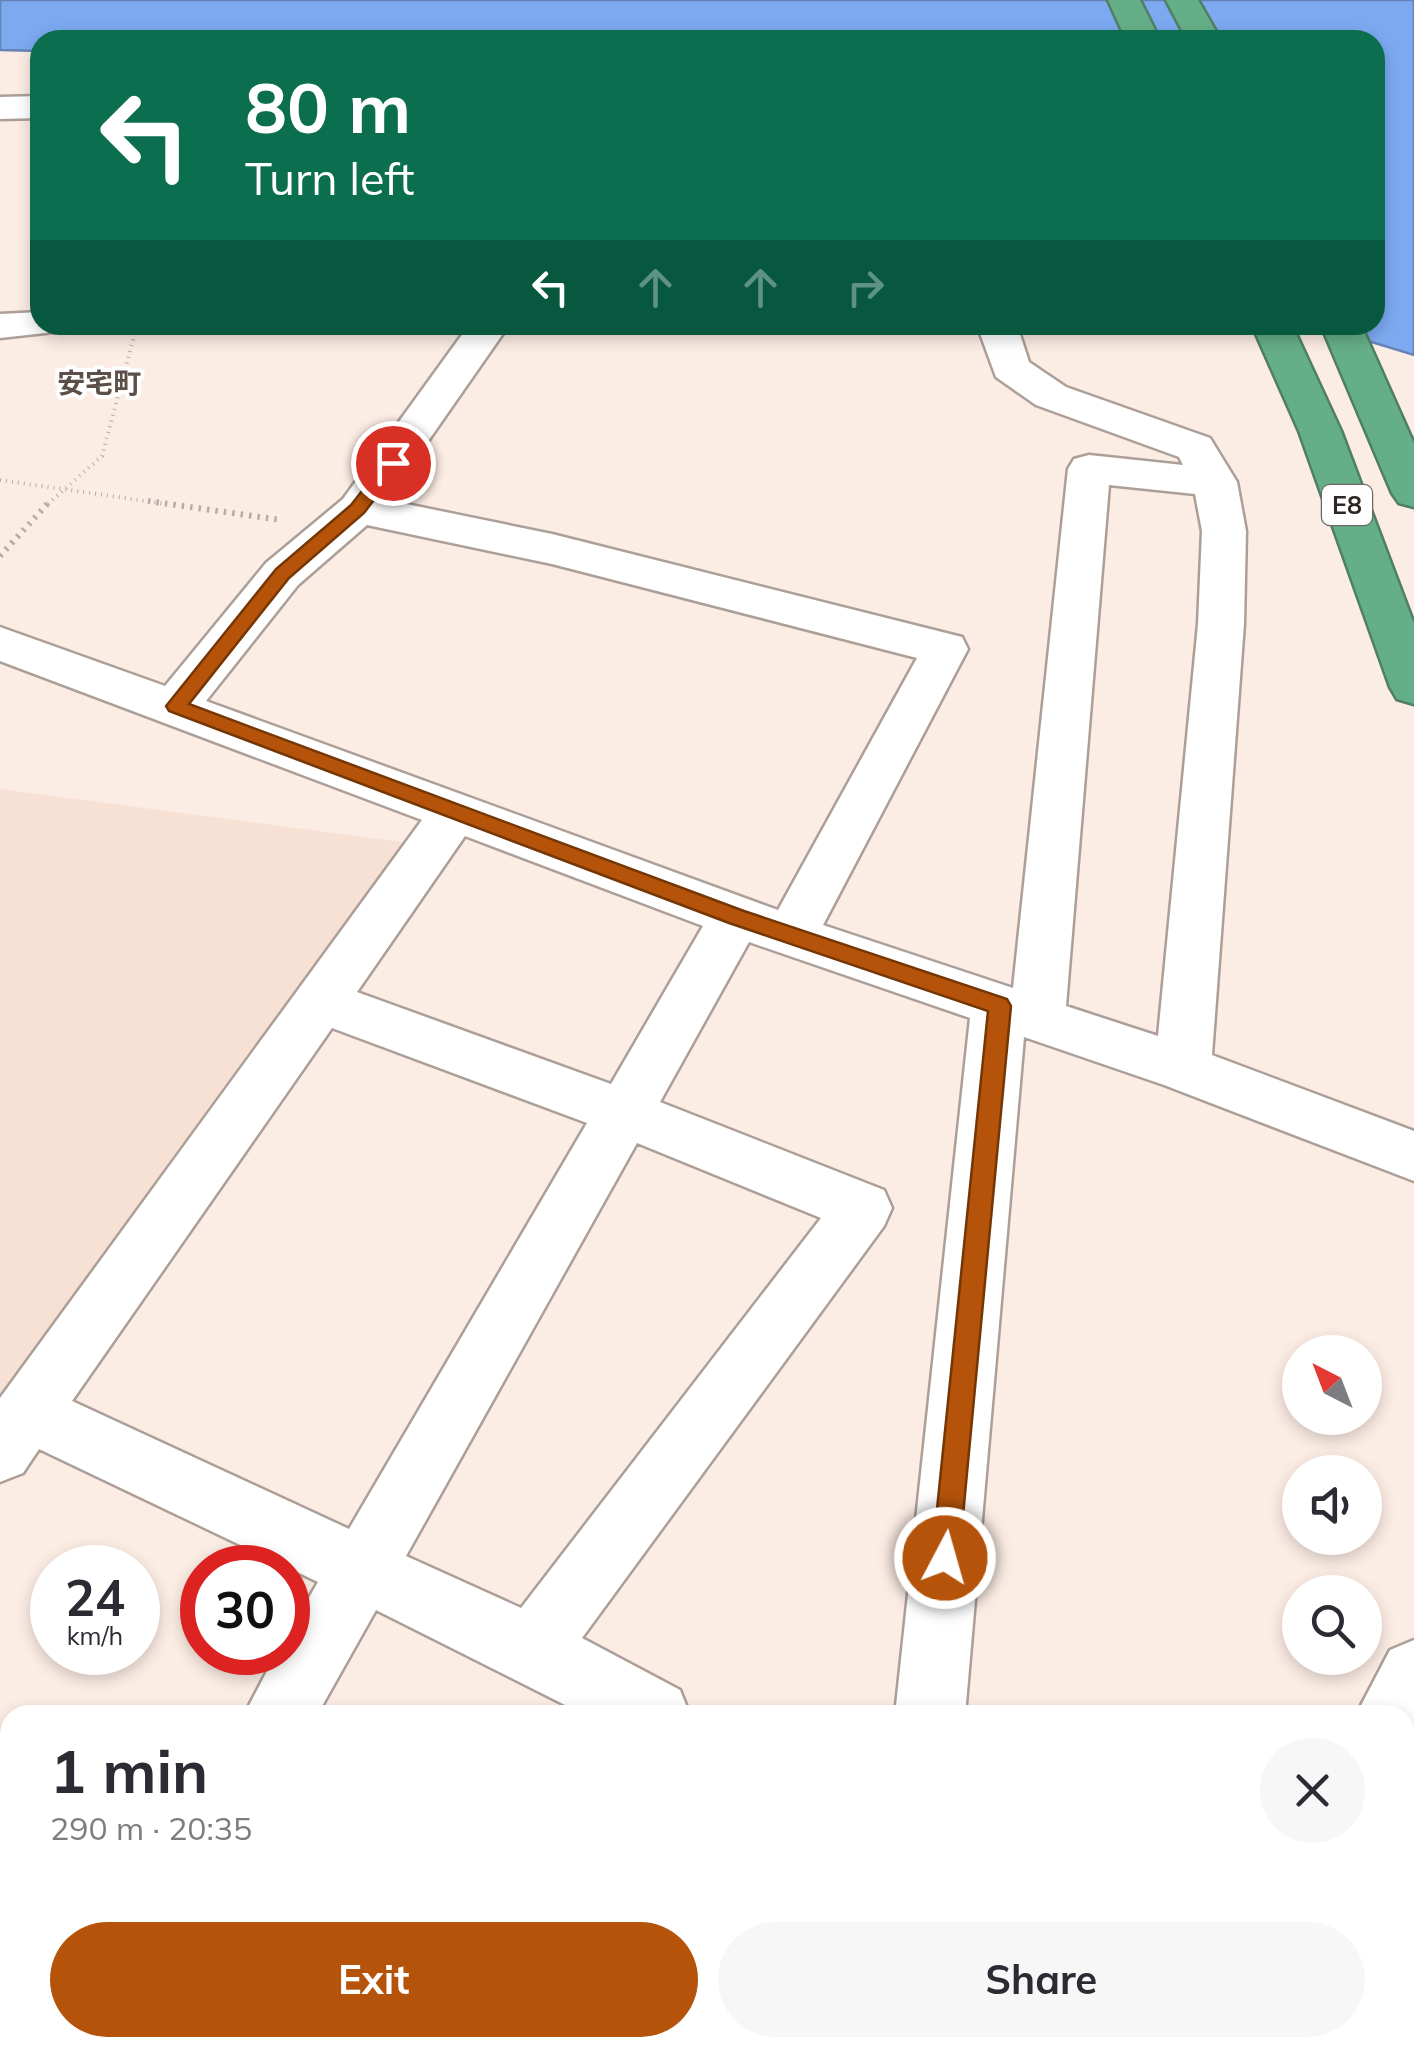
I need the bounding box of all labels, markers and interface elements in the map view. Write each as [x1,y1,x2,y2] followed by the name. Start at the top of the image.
[245,63,411,151] text: 80 m
[80,70,210,200] icon: left
[245,150,414,206] text: Turn left
[523,260,578,315] icon: left
[628,260,683,315] icon: ahead
[733,260,788,315] icon: ahead
[838,260,893,315] icon: right
[57,365,141,400] district label: 安宅町
[351,421,436,506] pin
[366,436,421,491] icon: arrive
[1322,485,1372,525] road number: E8
[1282,1335,1382,1435] north arrow
[1282,1335,1382,1675] map controls
[1282,1455,1382,1555] button: sound
[893,1506,997,1610] position arrow
[180,1545,310,1675] speed limit sign: 30
[65,1566,125,1629] text: 24
[1282,1575,1382,1675] button: search
[67,1620,123,1651] text: km/h
[50,1733,208,1808] text: 1 min
[1260,1738,1365,1843] button: close
[50,1808,252,1848] text: 290 m · 20:35
[50,1922,698,2037] button: Exit
[718,1922,1365,2037] button: Share

